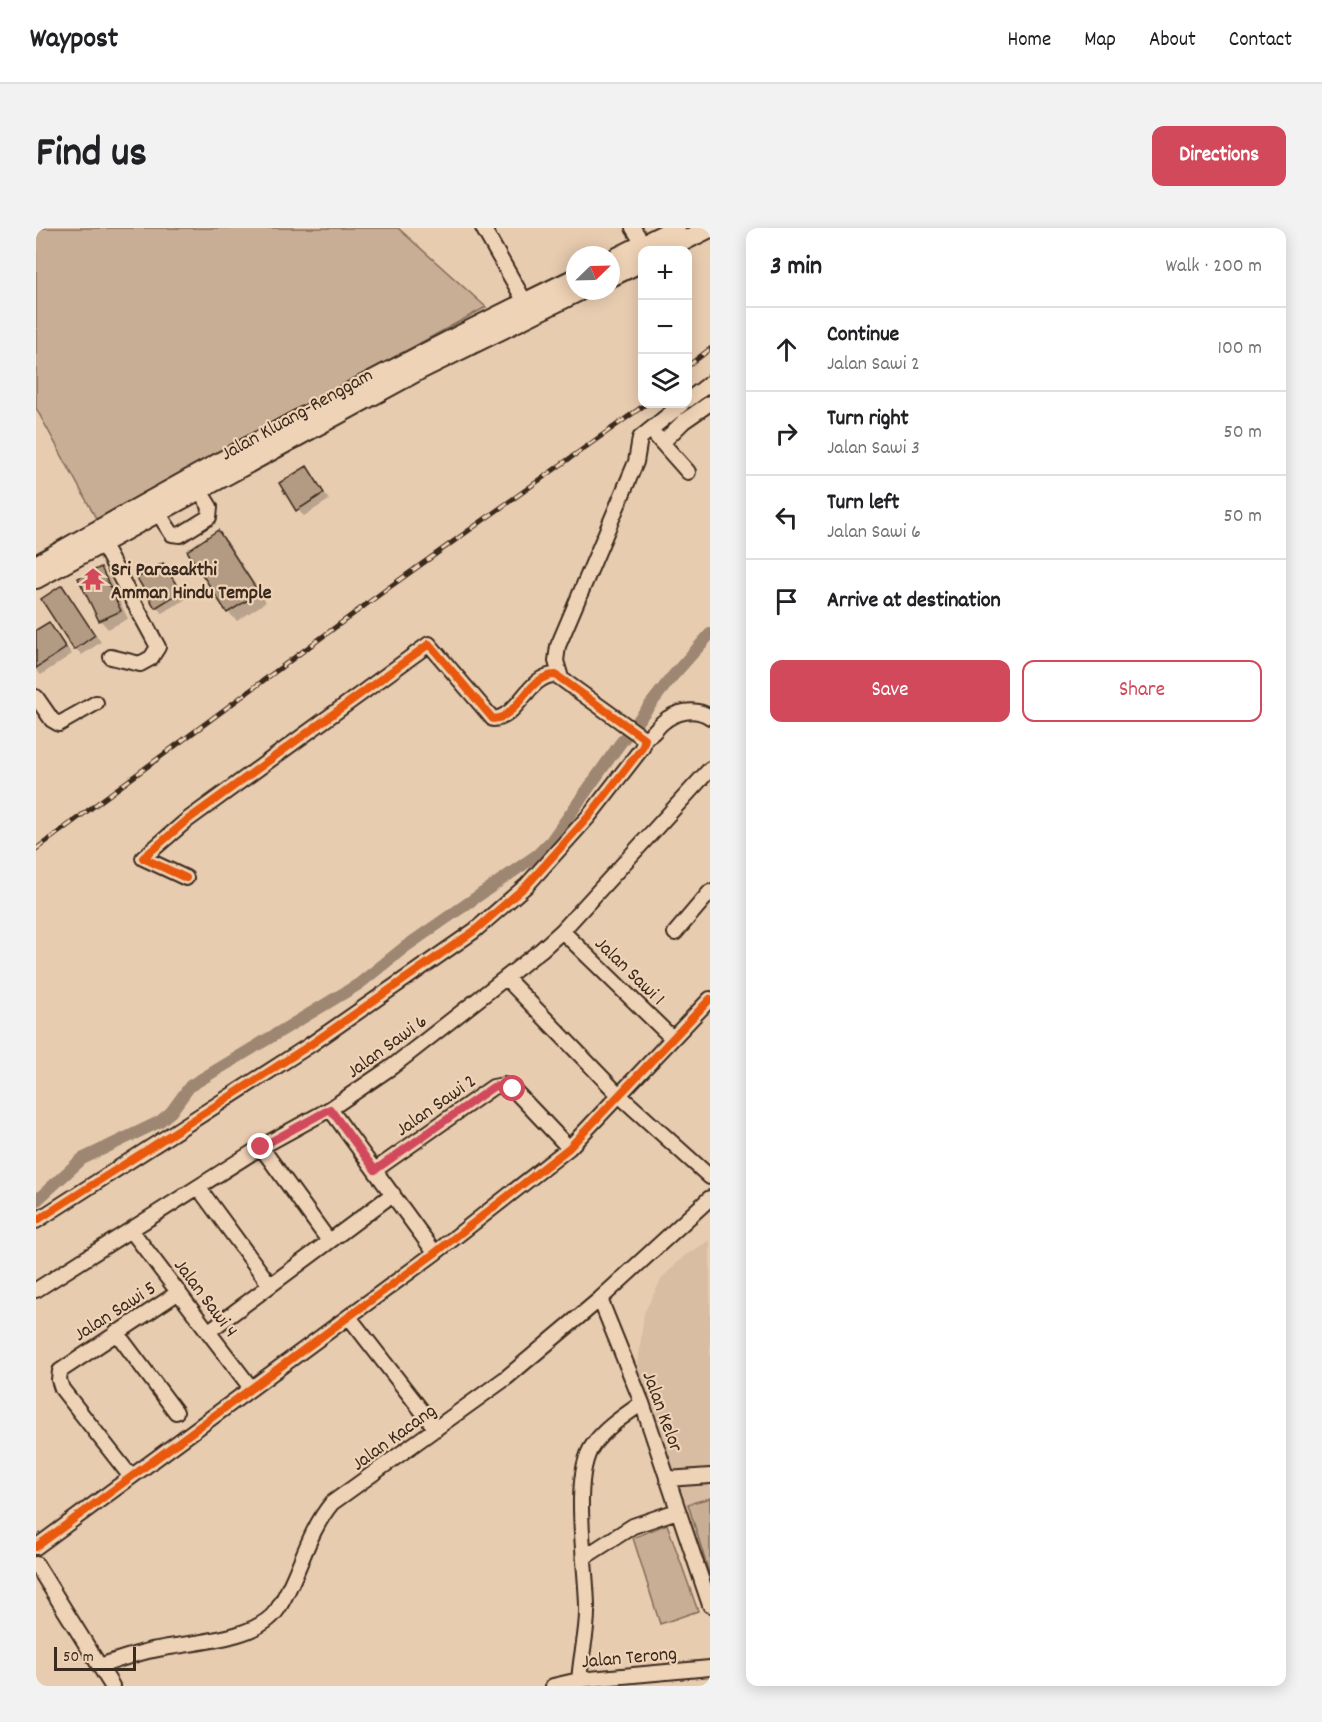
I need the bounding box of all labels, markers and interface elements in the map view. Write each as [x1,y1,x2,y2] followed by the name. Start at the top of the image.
[30,21,118,61] text: Waypost
[1007,26,1051,56] text: Home
[1084,26,1116,56] text: Map
[1149,26,1196,56] text: About
[1229,26,1292,56] text: Contact
[36,126,147,186] text: Find us
[1152,126,1286,186] button: Directions
[566,246,620,300] north arrow
[638,246,692,408] map controls
[638,246,692,300] button: +
[770,249,822,286] text: 3 min
[1166,253,1262,281] text: Walk · 200 m
[638,300,692,354] button: −
[827,320,899,351] text: Continue
[770,333,803,366] icon: ahead
[1218,335,1262,363] text: 100 m
[827,351,920,379] text: Jalan Sawi 2
[638,354,692,408] button: layers
[216,362,379,469] street label: Jalan Kluang-Renggam
[827,404,909,435] text: Turn right
[770,417,803,450] icon: right
[1224,419,1262,447] text: 50 m
[827,435,920,463] text: Jalan Sawi 3
[827,488,899,519] text: Turn left
[770,501,803,534] icon: left
[1224,503,1262,531] text: 50 m
[827,519,921,547] text: Jalan Sawi 6
[111,557,272,608] place label: Sri Parasakthi Amman Hindu Temple
[80,566,106,592] temple icon: Sri Parasakthi Amman Hindu Temple
[770,585,803,618] icon: arrive
[827,586,1001,617] text: Arrive at destination
[770,660,1010,722] button: Save
[1022,660,1262,722] button: Share
[587,931,670,1013] street label: Jalan Sawi 1
[342,1009,434,1086] street label: Jalan Sawi 6
[391,1068,483,1145] street label: Jalan Sawi 2
[499,1075,525,1101] route start
[247,1133,273,1159] route end
[166,1254,244,1344] street label: Jalan Sawi 4
[69,1275,162,1350] street label: Jalan Sawi 5
[634,1368,689,1457] street label: Jalan Kelor
[347,1398,443,1479] street label: Jalan Kacang
[580,1641,678,1677] street label: Jalan Terong
[54,1644,136,1672] scale bar
[63,1646,94,1669] text: 50 m

